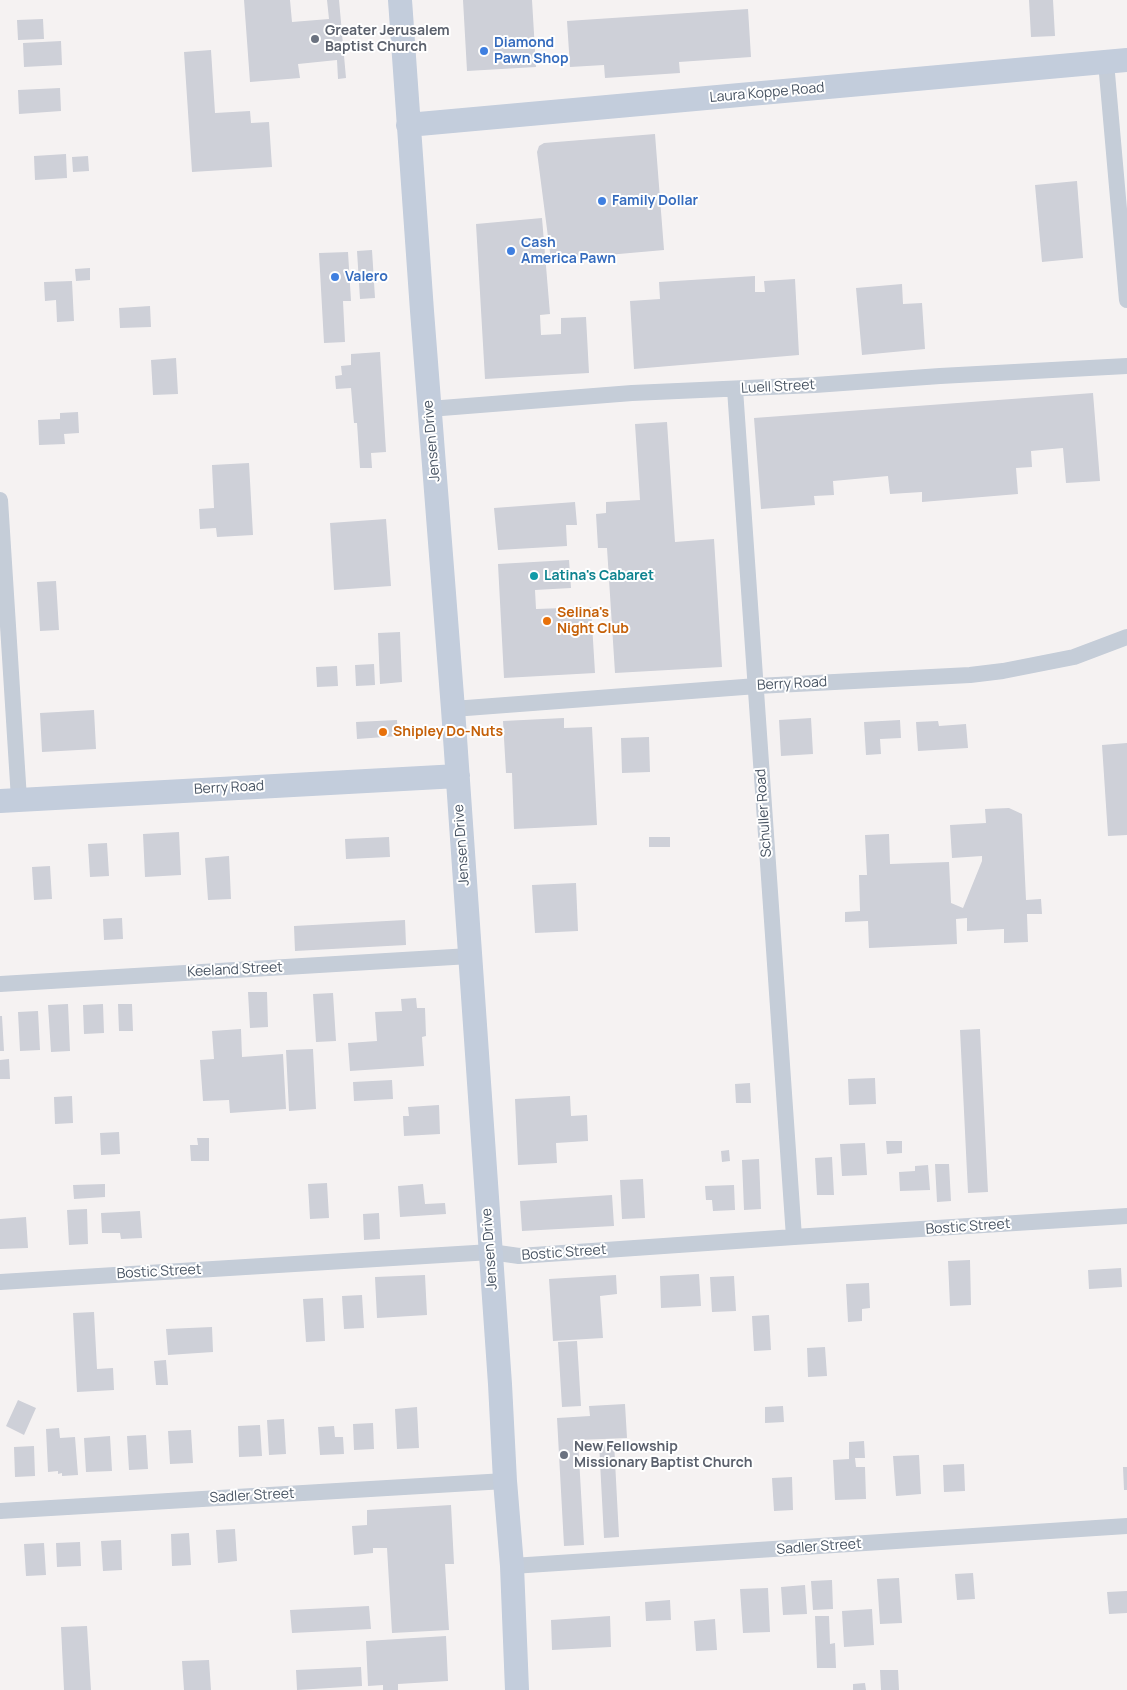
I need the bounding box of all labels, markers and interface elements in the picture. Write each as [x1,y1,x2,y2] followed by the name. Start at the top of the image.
[325,23,450,56] place label: Greater Jerusalem Baptist Church
[309,33,321,45] marker: Greater Jerusalem Baptist Church
[494,35,569,68] place label: Diamond Pawn Shop
[478,45,490,57] marker: Diamond Pawn Shop
[709,80,825,106] street label: Laura Koppe Road
[612,193,698,209] place label: Family Dollar
[596,195,608,207] marker: Family Dollar
[521,235,616,268] place label: Cash America Pawn
[505,245,517,257] marker: Cash America Pawn
[345,269,388,285] place label: Valero
[329,271,341,283] marker: Valero
[741,377,815,397] street label: Luell Street
[420,399,444,483] street label: Jensen Drive
[544,568,654,584] place label: Latina's Cabaret
[528,570,540,582] marker: Latina's Cabaret
[557,605,629,638] place label: Selina's Night Club
[541,615,553,627] marker: Selina's Night Club
[757,674,827,694] street label: Berry Road
[393,724,503,740] place label: Shipley Do-Nuts
[377,726,389,738] marker: Shipley Do-Nuts
[753,768,775,858] street label: Schuller Road
[194,778,264,798] street label: Berry Road
[451,804,473,886] street label: Jensen Drive
[187,959,283,981] street label: Keeland Street
[479,1208,501,1290] street label: Jensen Drive
[925,1216,1011,1238] street label: Bostic Street
[521,1242,607,1264] street label: Bostic Street
[116,1261,202,1283] street label: Bostic Street
[574,1439,753,1471] place label: New Fellowship Missionary Baptist Church
[558,1449,570,1461] marker: New Fellowship Missionary Baptist Church
[209,1485,295,1507] street label: Sadler Street
[776,1536,862,1558] street label: Sadler Street

